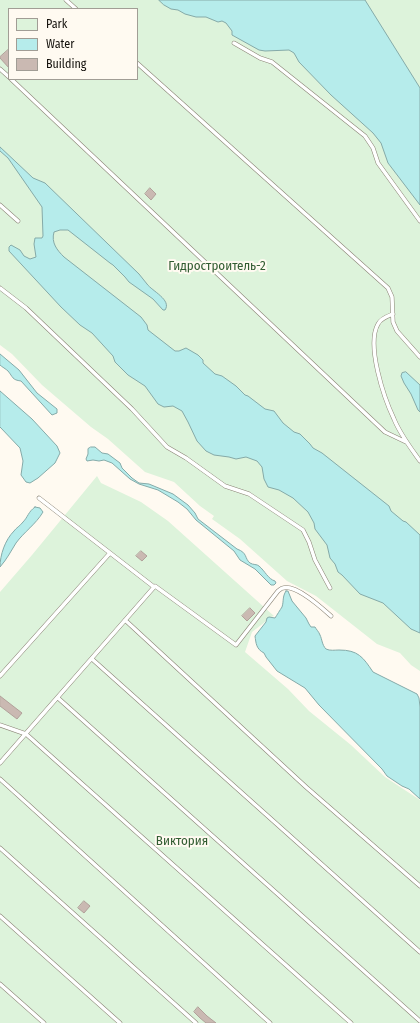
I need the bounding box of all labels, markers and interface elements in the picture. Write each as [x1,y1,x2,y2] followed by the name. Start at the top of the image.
[8,8,138,80] legend
[46,17,67,31] text: Park
[46,37,74,51] text: Water
[46,57,86,71] text: Building
[168,258,266,274] park label: Гидростроитель-2
[156,833,208,849] park label: Виктория

